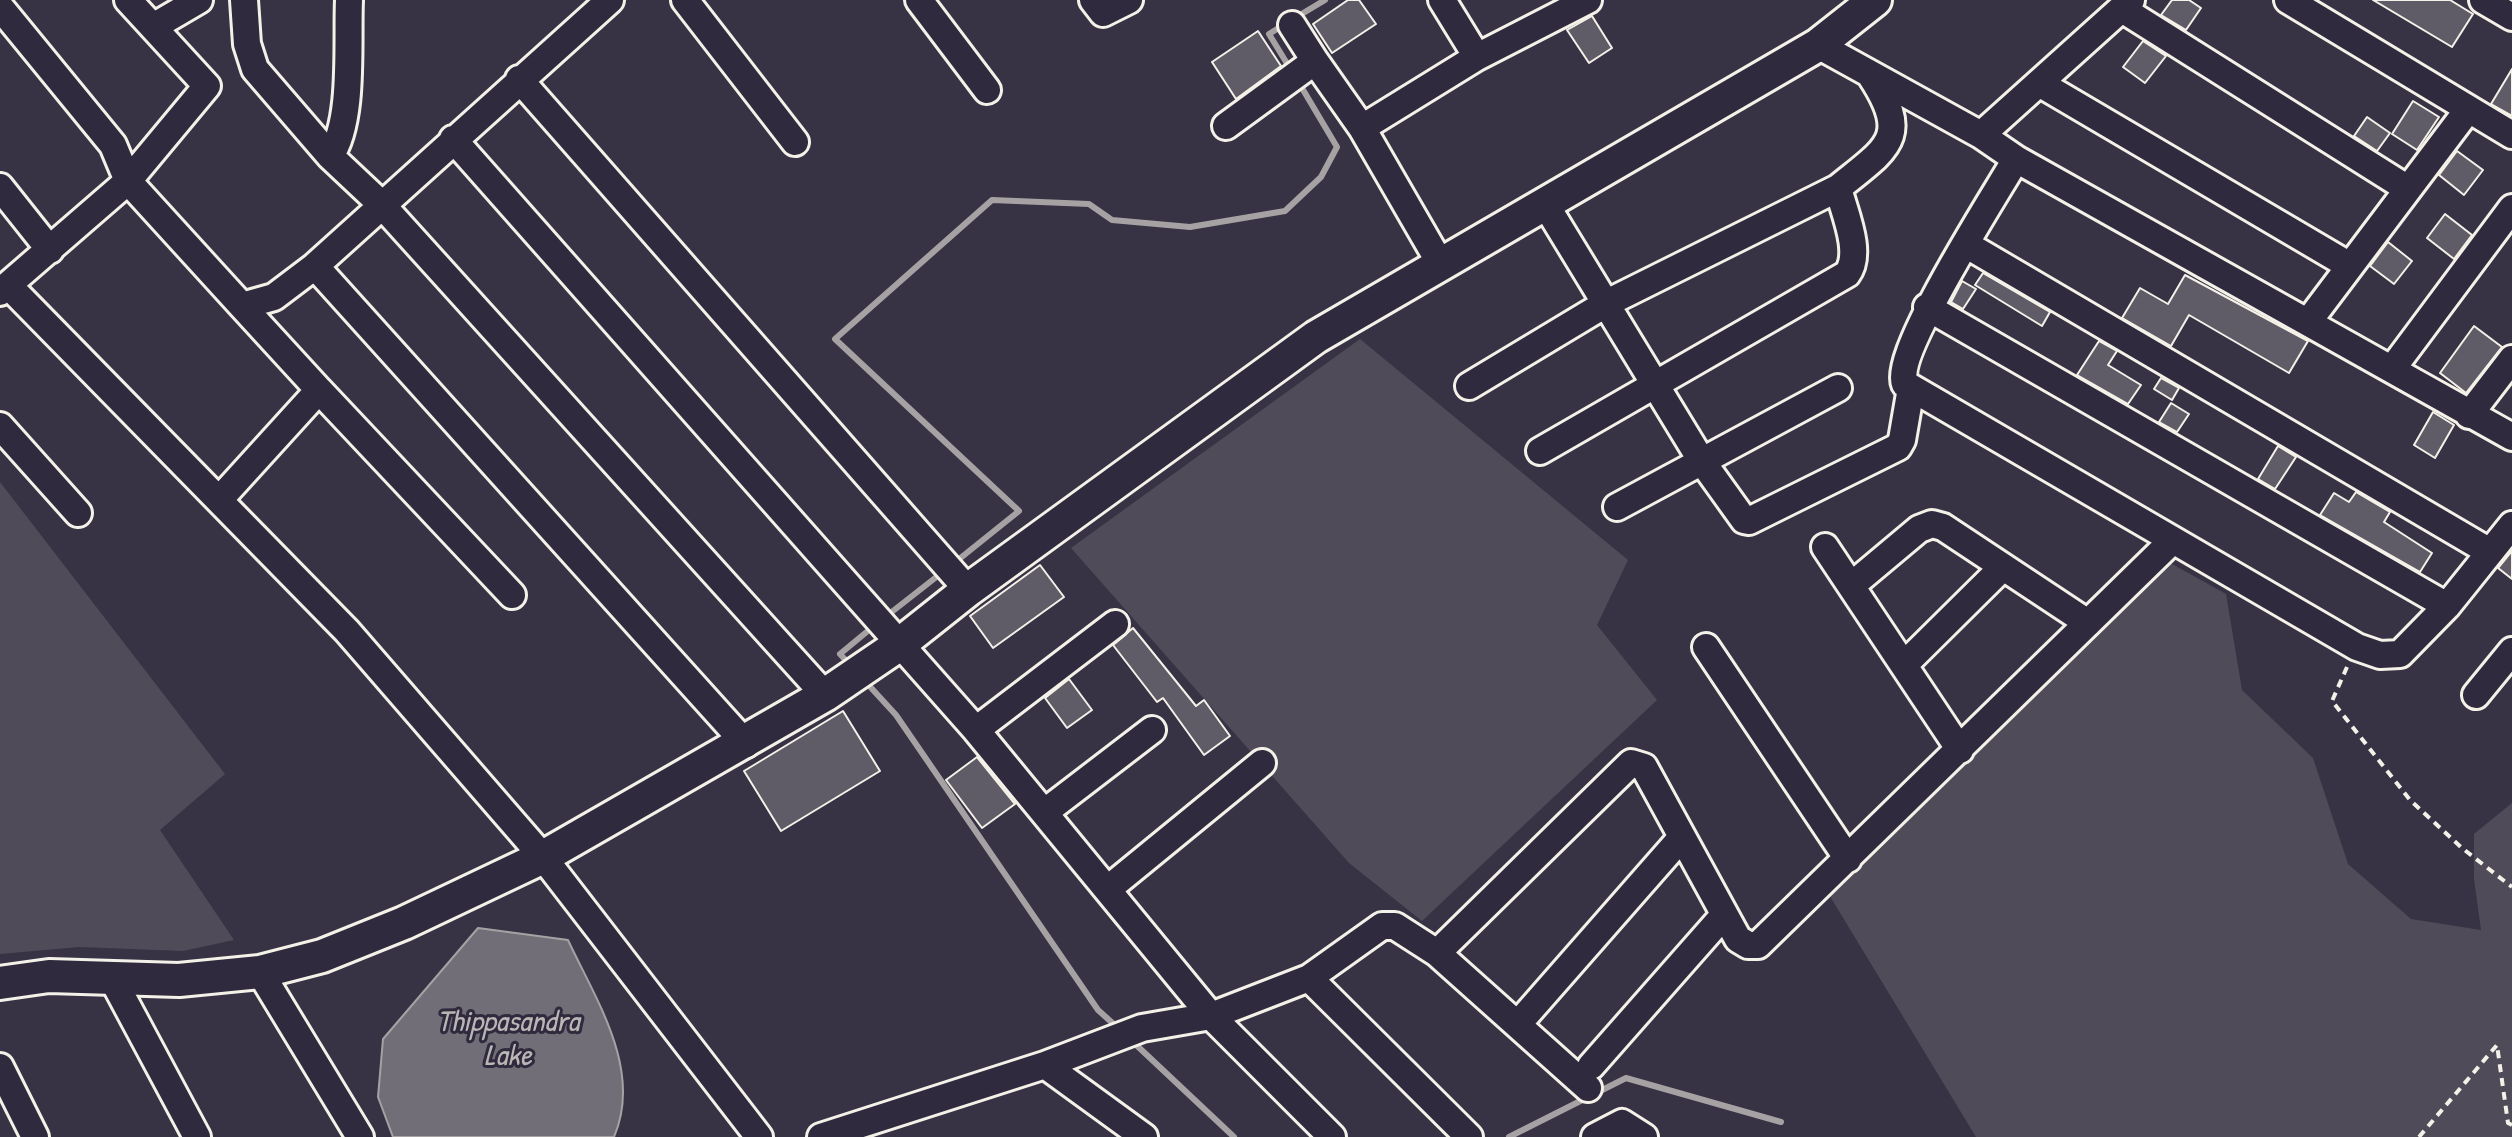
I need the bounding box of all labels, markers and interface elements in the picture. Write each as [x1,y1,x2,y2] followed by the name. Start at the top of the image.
[437,1005,579,1076] water label: Thippasandra Lake

